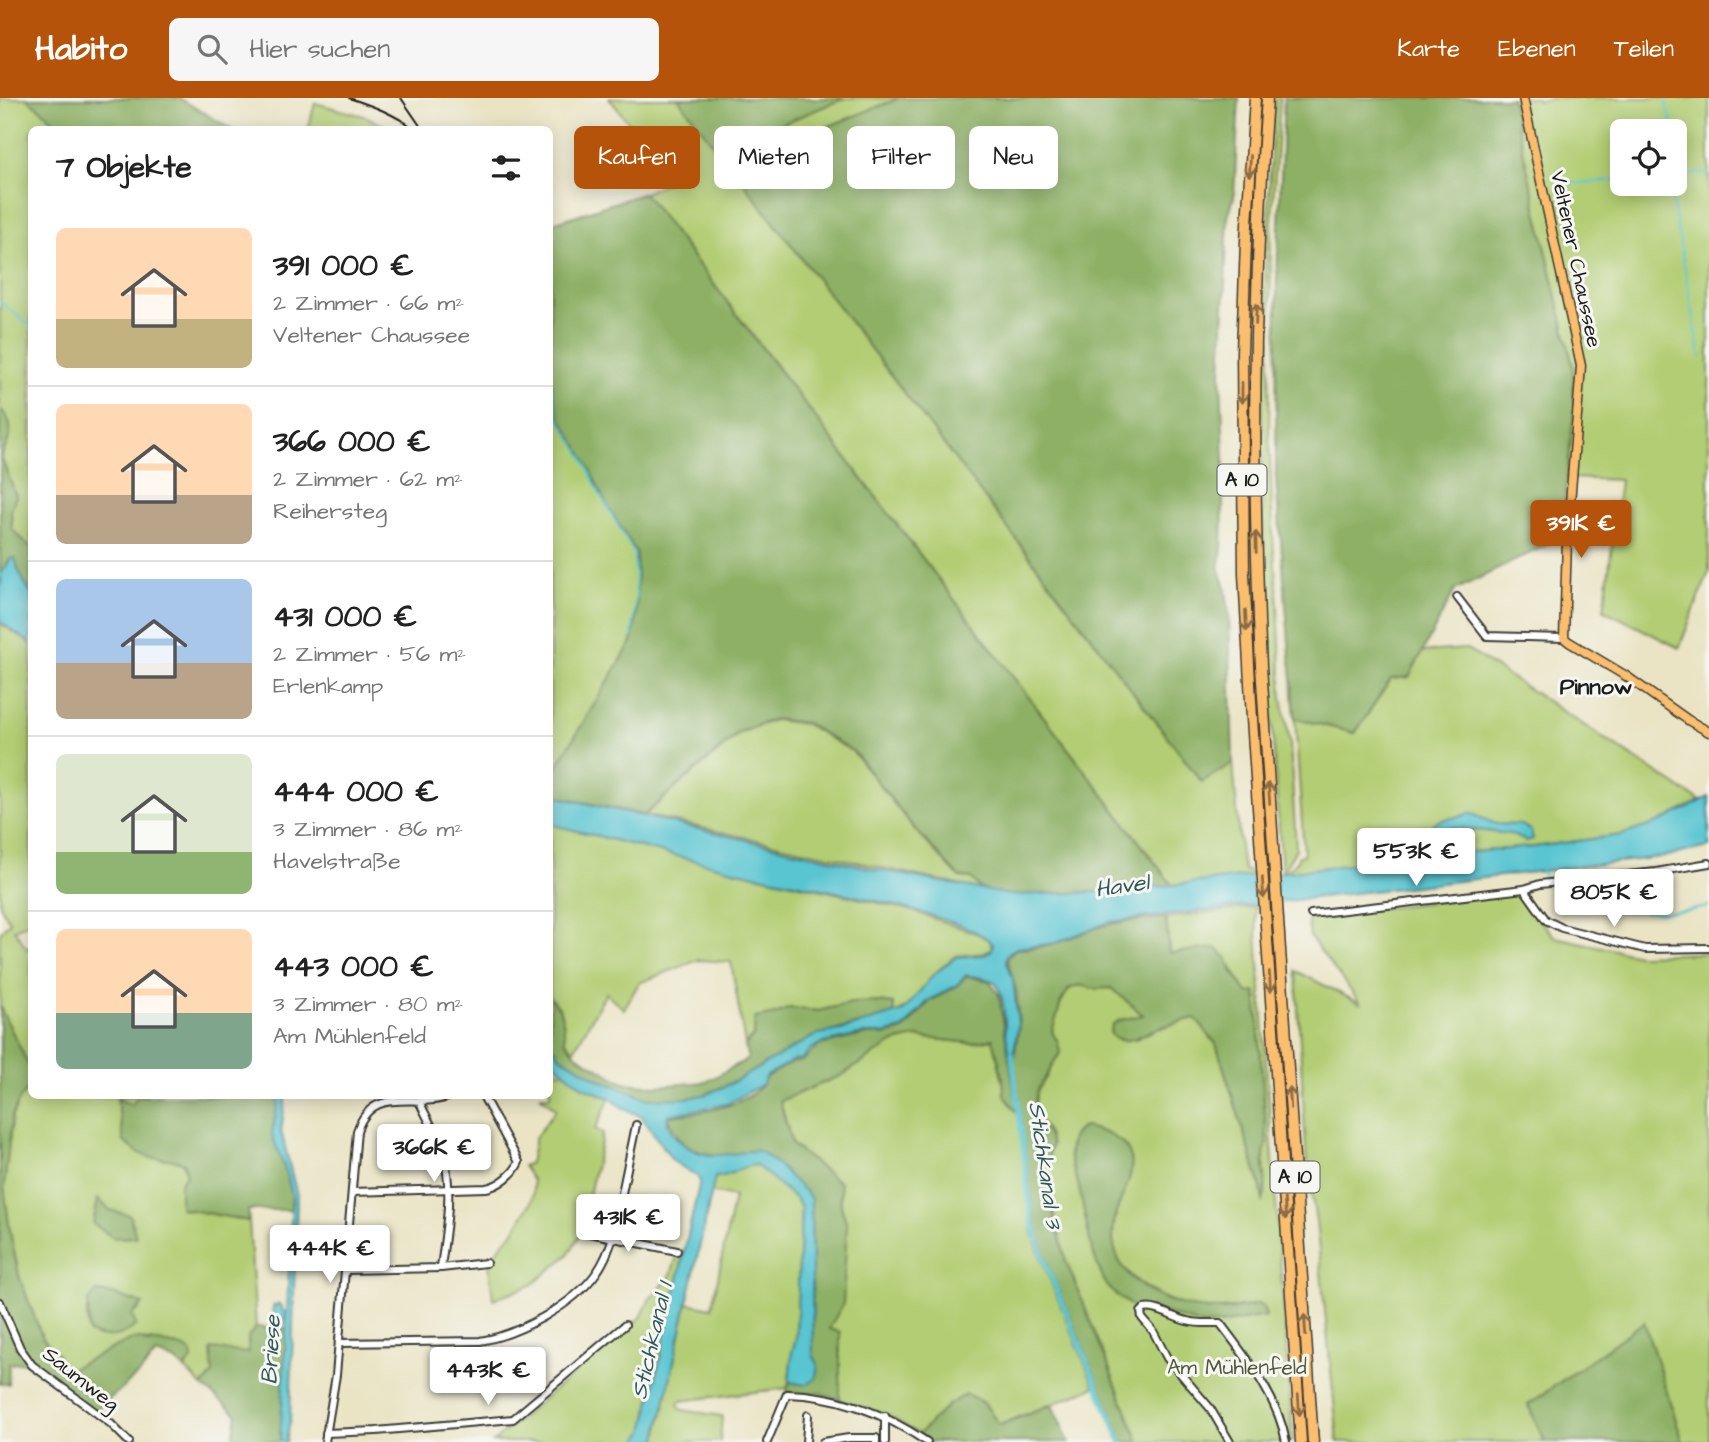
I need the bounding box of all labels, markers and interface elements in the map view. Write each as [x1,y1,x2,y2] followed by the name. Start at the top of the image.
[169,18,659,81] search box
[35,26,127,72] text: Habito
[193,30,231,68] icon: search
[249,31,390,67] text: Hier suchen
[1397,32,1460,66] text: Karte
[1498,32,1576,66] text: Ebenen
[1614,32,1674,66] text: Teilen
[1610,119,1687,196] map controls
[1610,119,1687,196] button: locate
[574,126,700,189] chip: Kaufen
[714,126,833,189] chip: Mieten
[847,126,955,189] chip: Filter
[969,126,1058,189] chip: Neu
[56,147,192,189] text: 7 Objekte
[487,149,525,187] icon: filters
[1243,154,1256,177] one-way arrow
[1543,168,1609,350] street label: Veltener Chaussee
[273,245,414,287] text: 391 000 €
[112,256,196,340] icon: home
[273,287,464,319] text: 2 Zimmer · 66 m²
[1249,303,1262,326] one-way arrow
[273,319,470,351] text: Veltener Chaussee
[1235,382,1249,405] one-way arrow
[273,421,431,463] text: 366 000 €
[112,432,196,516] icon: home
[273,463,463,495] text: 2 Zimmer · 62 m²
[1218,464,1266,496] road number: A 10
[273,495,387,527] text: Reihersteg
[1524,500,1638,560] pin: 391K €
[1546,507,1616,539] text: 391K €
[1249,530,1262,553] one-way arrow
[273,596,417,638] text: 431 000 €
[112,607,196,691] icon: home
[1240,609,1253,632] one-way arrow
[273,638,466,670] text: 2 Zimmer · 56 m²
[273,670,383,702] text: Erlenkamp
[1560,671,1633,703] district label: Pinnow
[273,771,439,813] text: 444 000 €
[112,782,196,866] icon: home
[1262,782,1275,805] one-way arrow
[273,813,463,845] text: 3 Zimmer · 86 m²
[1359,828,1473,888] pin: 553K €
[1373,835,1459,867] text: 553K €
[273,845,401,877] text: Havelstraße
[1093,866,1154,906] water label: Havel
[1557,870,1671,929] pin: 805K €
[1257,876,1270,899] one-way arrow
[1570,876,1658,908] text: 805K €
[273,946,434,988] text: 443 000 €
[112,957,196,1041] icon: home
[1263,970,1276,993] one-way arrow
[273,988,463,1020] text: 3 Zimmer · 80 m²
[273,1020,426,1052] text: Am Mühlenfeld
[1283,1087,1296,1110] one-way arrow
[1020,1100,1070,1232] water label: Stichkanal 3
[377,1124,491,1184] pin: 366K €
[393,1131,475,1163] text: 366K €
[1270,1162,1320,1192] road number: A 10
[571,1194,685,1254] pin: 431K €
[1279,1197,1292,1220] one-way arrow
[592,1201,664,1233] text: 431K €
[273,1226,387,1285] pin: 444K €
[286,1232,374,1264] text: 444K €
[623,1277,682,1402] water label: Stichkanal 1
[253,1313,289,1385] water label: Briese
[1298,1314,1311,1337] one-way arrow
[35,1340,126,1420] street label: Saumweg
[431,1348,545,1407] pin: 443K €
[1167,1353,1307,1382] park label: Am Mühlenfeld
[446,1354,530,1386] text: 443K €
[1292,1394,1305,1417] one-way arrow

